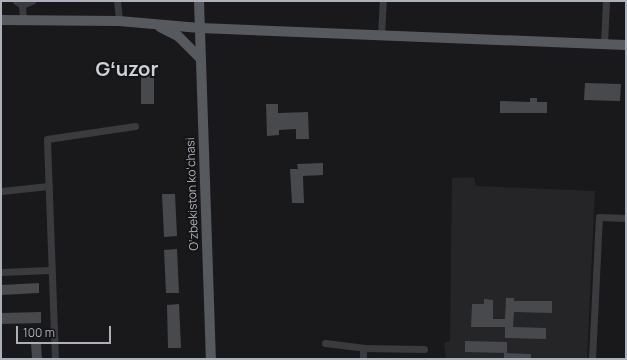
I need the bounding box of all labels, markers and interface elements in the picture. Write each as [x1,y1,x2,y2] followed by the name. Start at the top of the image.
[96,56,158,80] district label: Gʻuzor
[183,137,201,251] street label: O‘zbekiston ko‘chasi
[18,318,113,344] scale bar
[23,324,55,341] text: 100 m

